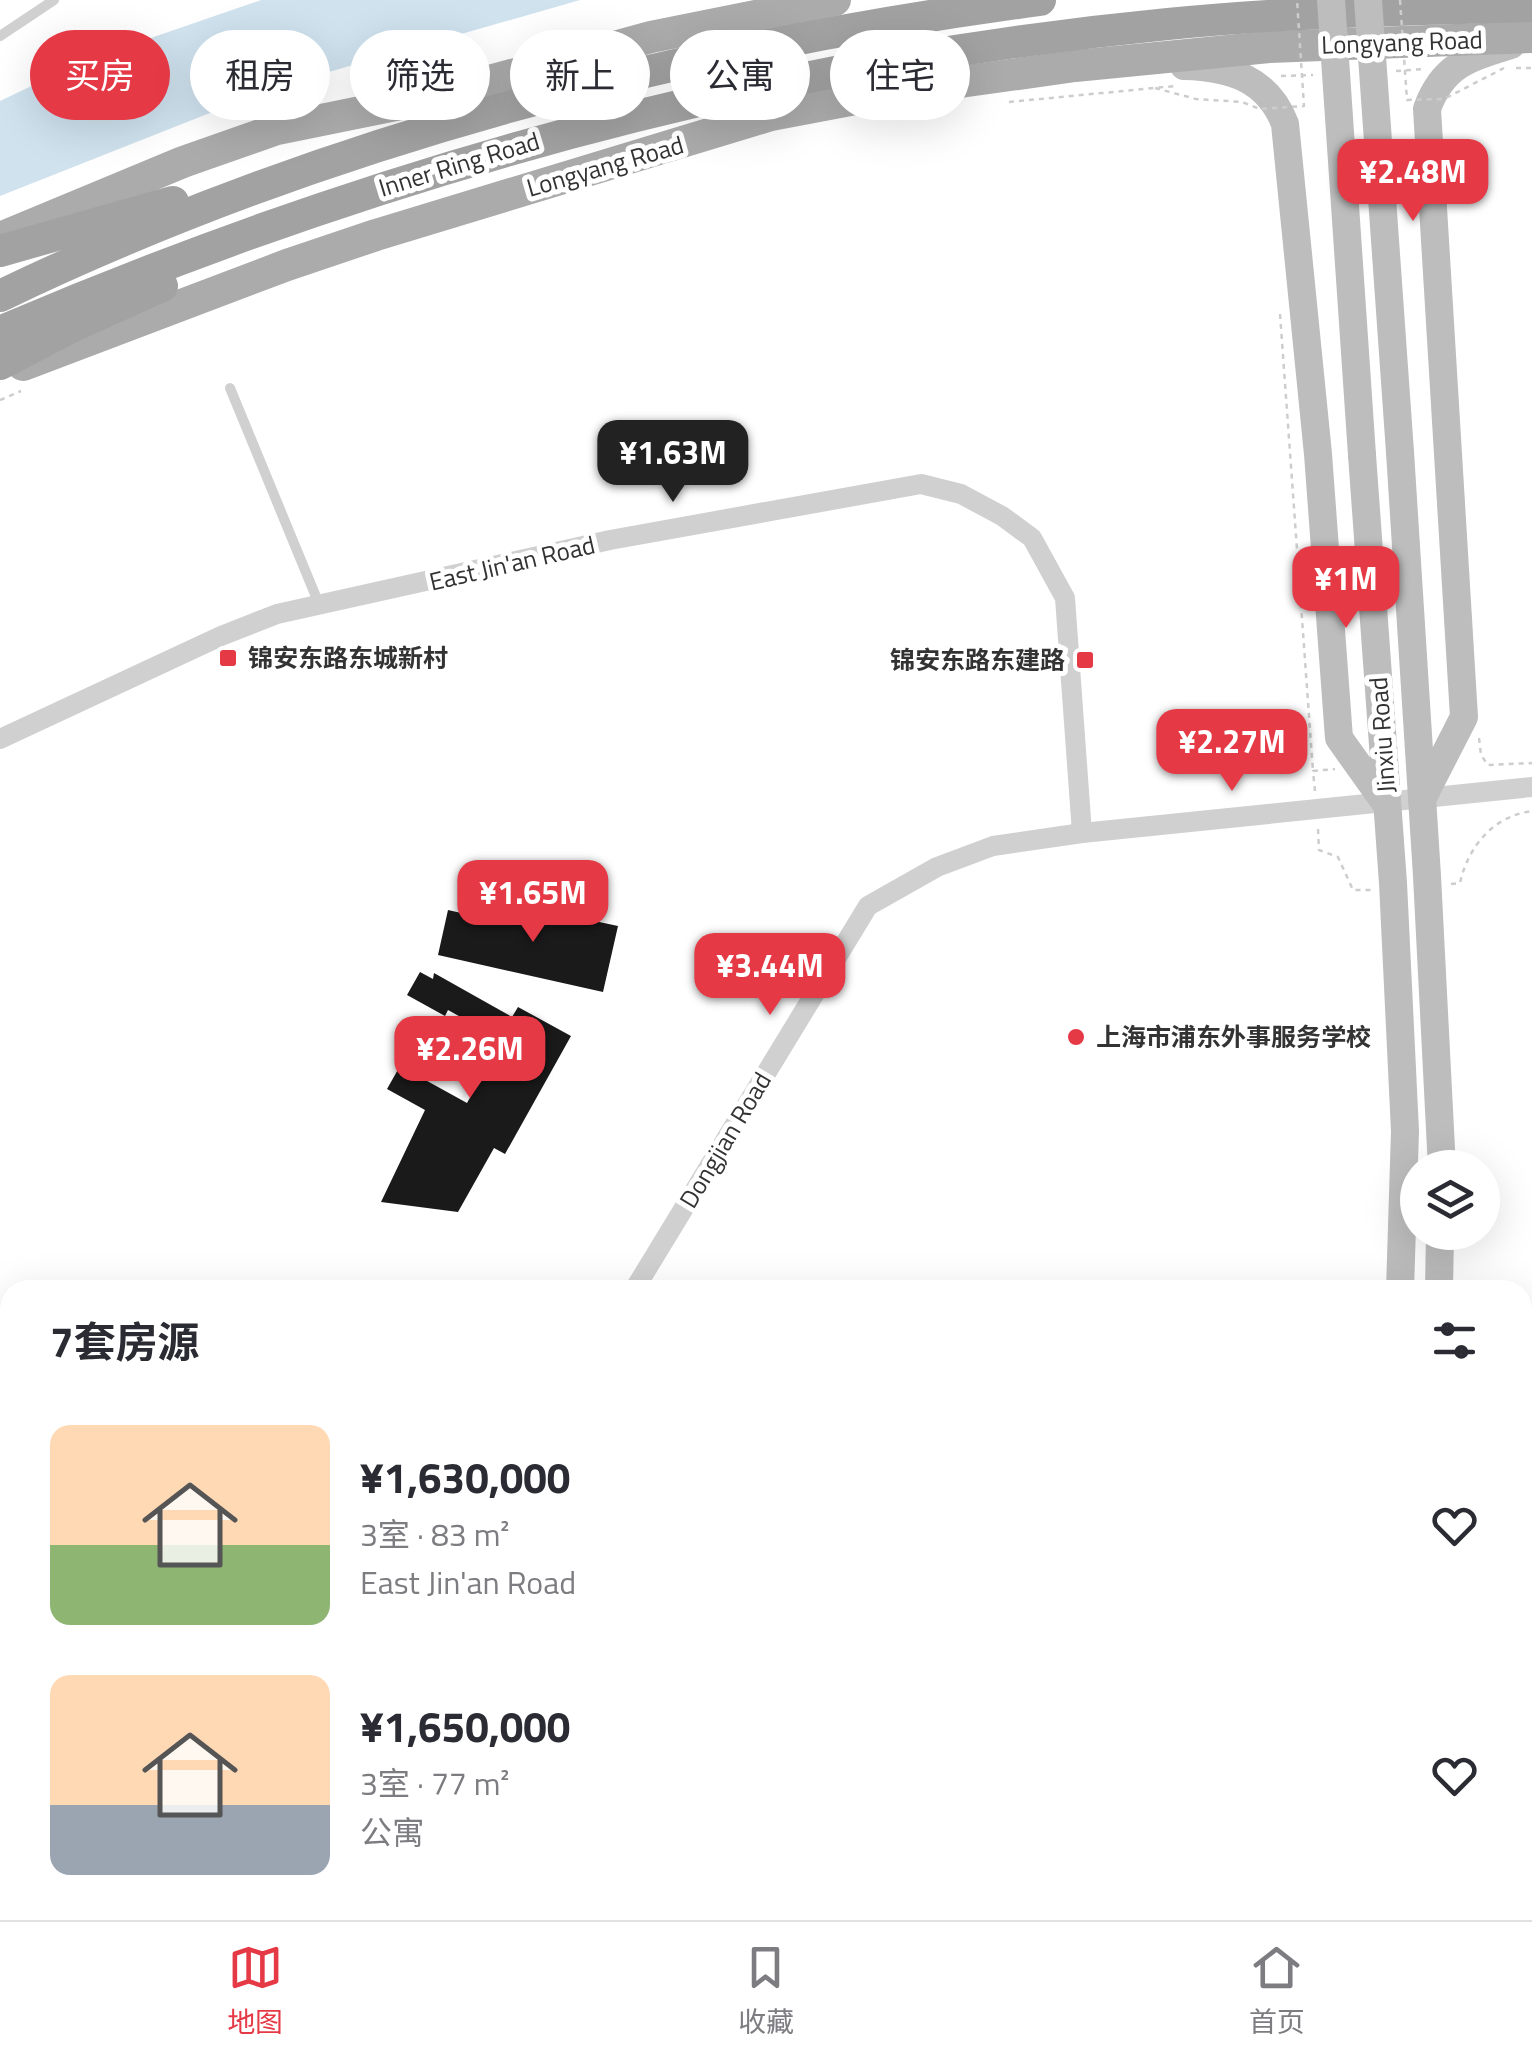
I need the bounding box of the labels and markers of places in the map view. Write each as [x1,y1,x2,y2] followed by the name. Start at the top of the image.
[1332,139,1494,224] pin: ¥2.48M
[592,420,754,505] pin: ¥1.63M
[1298,546,1394,631] pin: ¥1M
[248,639,448,677] place label: 锦安东路东城新村
[890,641,1065,679] place label: 锦安东路东建路
[217,647,239,669] marker: 锦安东路东城新村
[1074,649,1096,671] marker: 锦安东路东建路
[1151,709,1313,794] pin: ¥2.27M
[452,860,614,945] pin: ¥1.65M
[689,933,851,1018] pin: ¥3.44M
[389,1016,551,1101] pin: ¥2.26M
[1096,1018,1371,1056] place label: 上海市浦东外事服务学校
[1065,1026,1087,1048] marker: 上海市浦东外事服务学校

